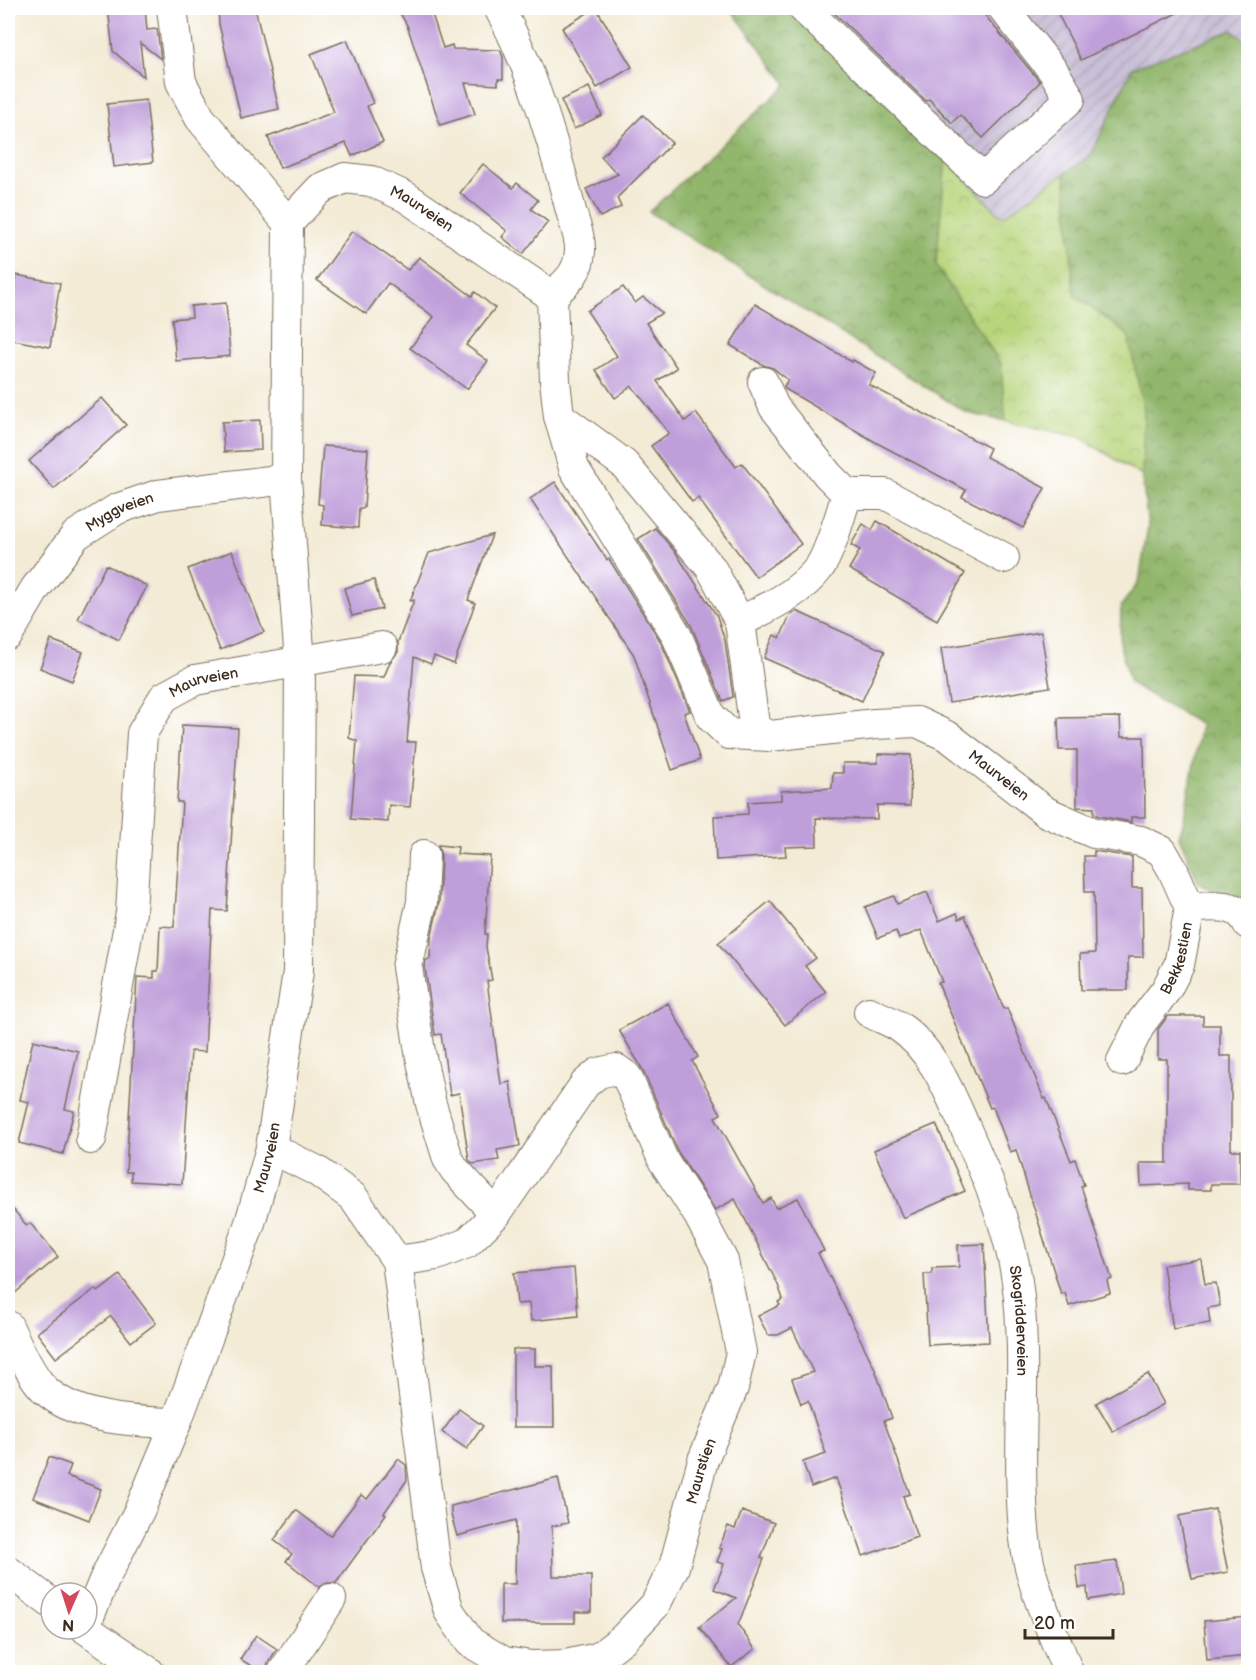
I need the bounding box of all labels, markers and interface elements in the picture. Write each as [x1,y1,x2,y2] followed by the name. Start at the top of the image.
[387,182,457,236] street label: Maurveien
[82,488,156,536] street label: Myggveien
[166,664,240,702] street label: Maurveien
[964,746,1033,805] street label: Maurveien
[1156,920,1197,998] street label: Bekkestien
[250,1121,285,1195] street label: Maurveien
[1005,1264,1031,1376] street label: Skogridderveien
[682,1435,721,1506] street label: Maurstien
[39,1581,99,1641] north arrow
[1025,1602,1114,1640] scale bar
[1034,1613,1075,1634] text: 20 m
[62,1615,75,1634] text: N

